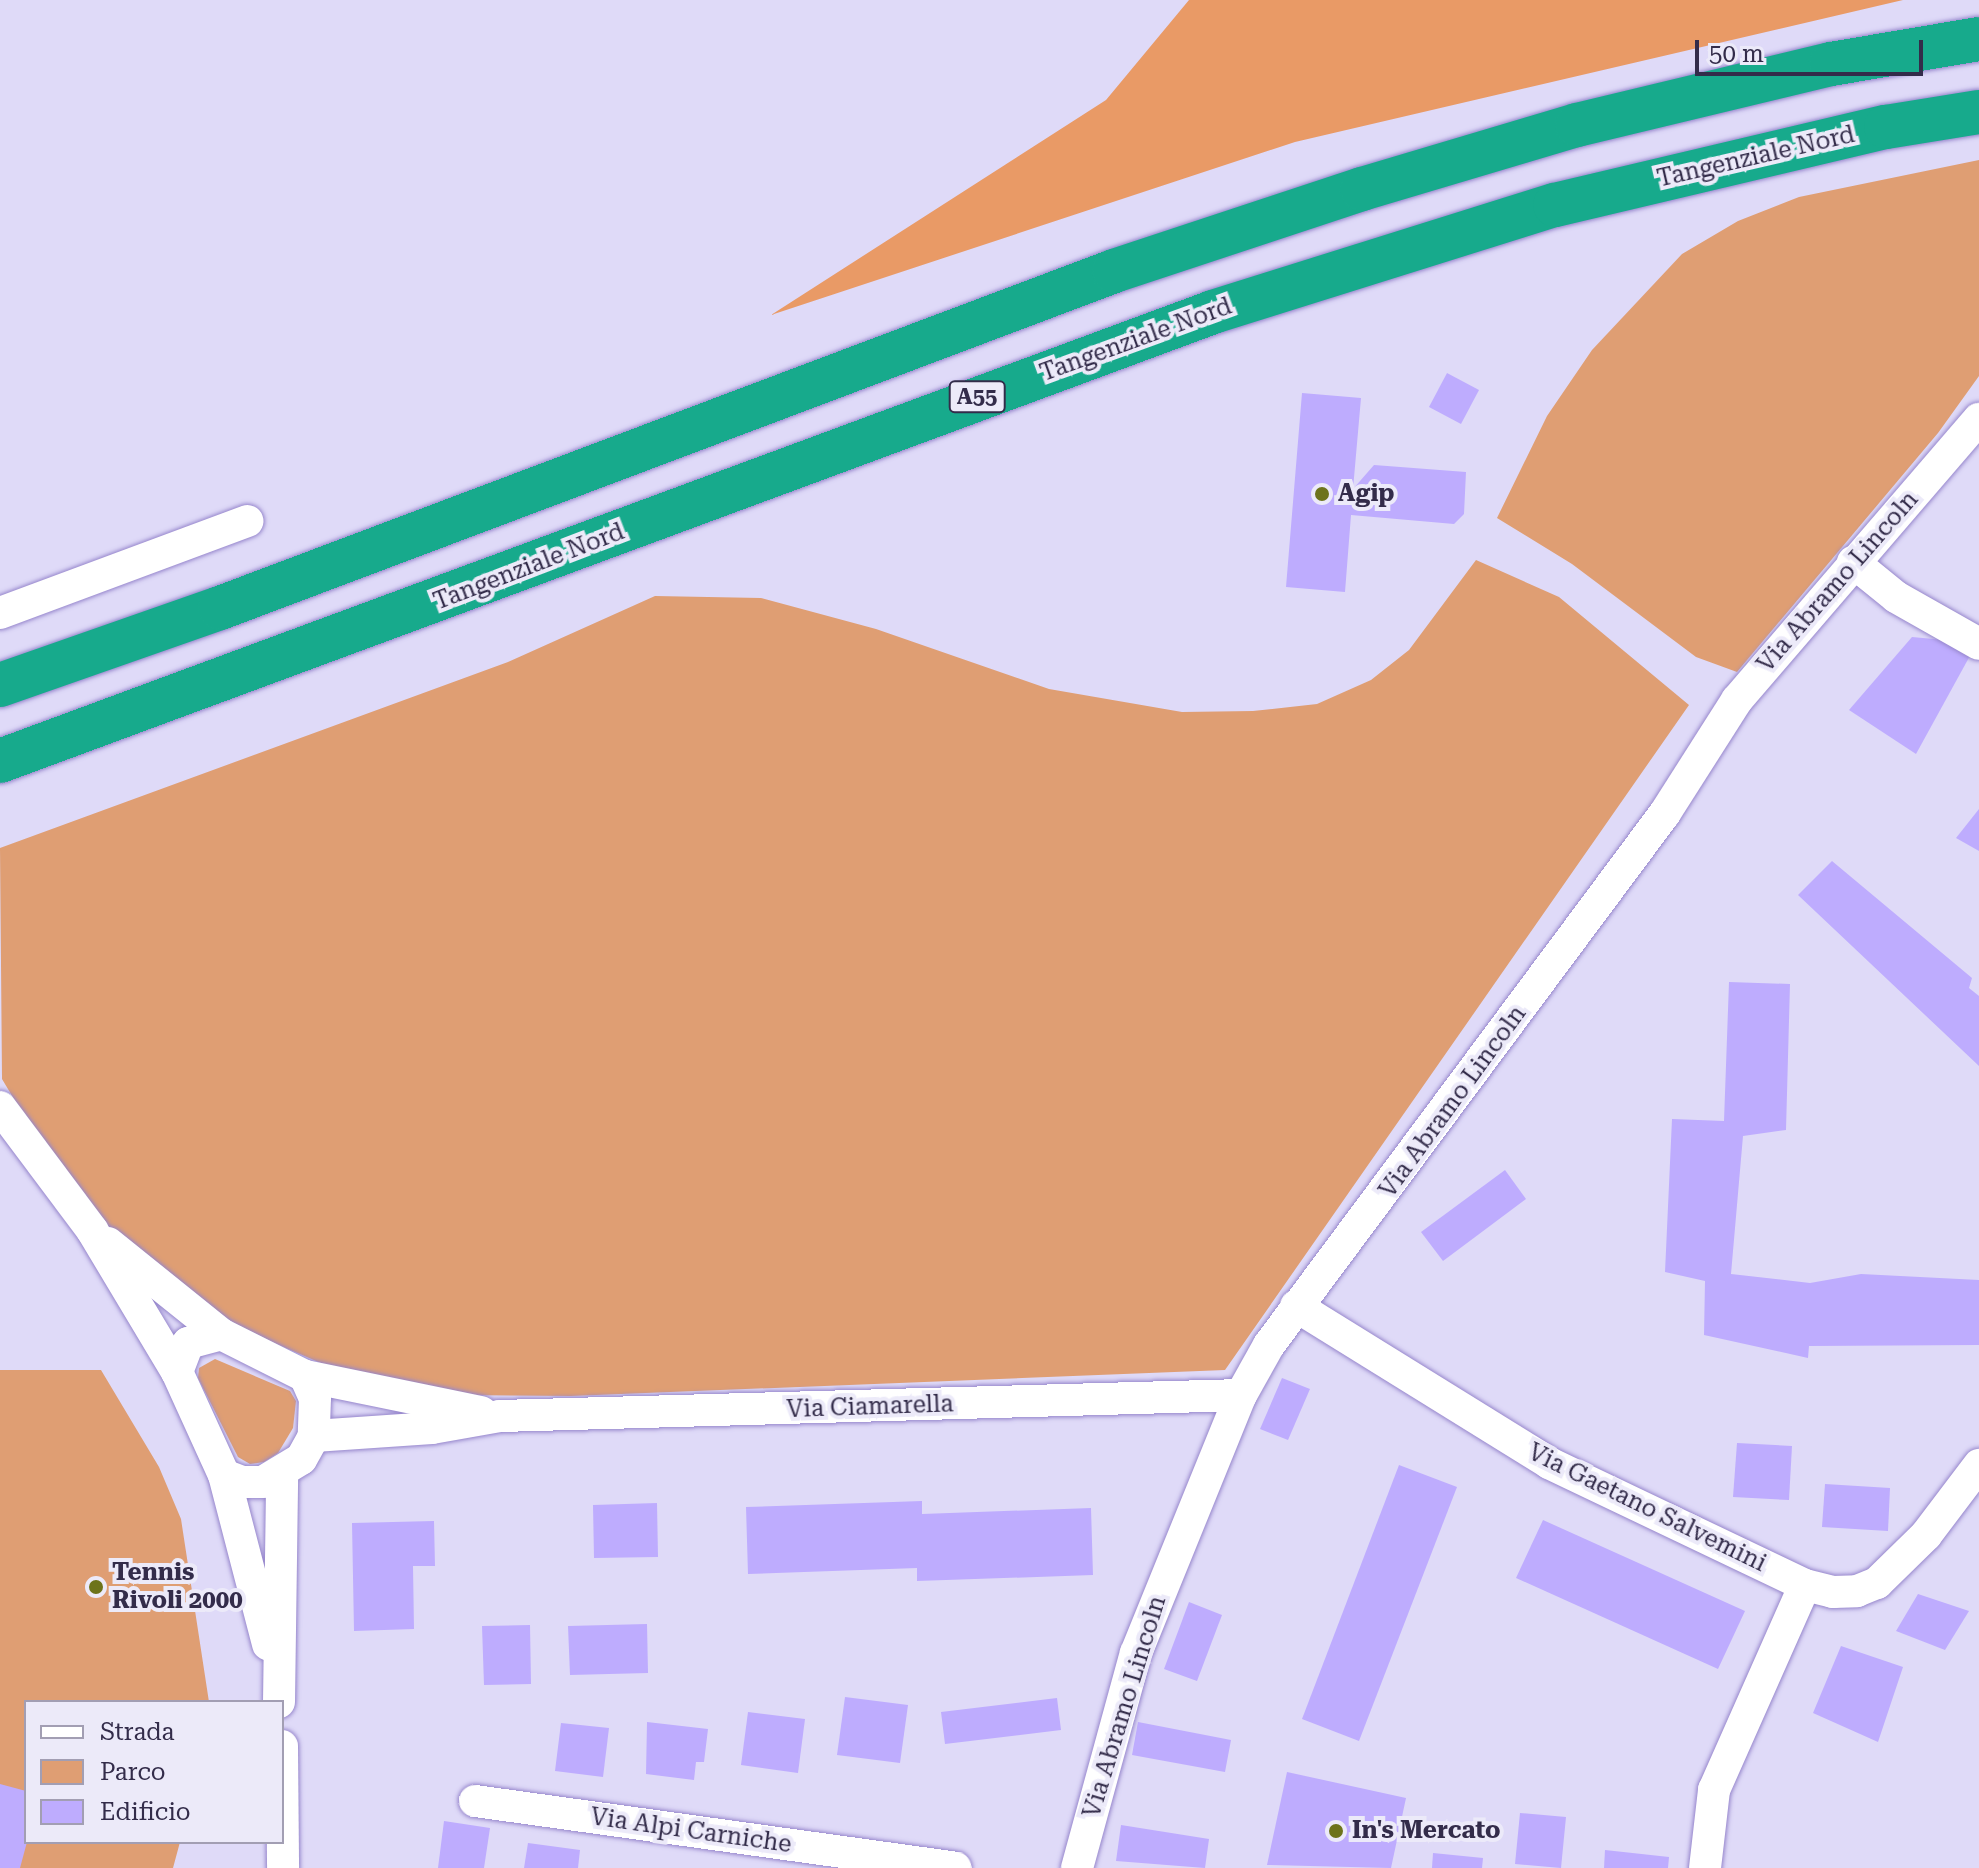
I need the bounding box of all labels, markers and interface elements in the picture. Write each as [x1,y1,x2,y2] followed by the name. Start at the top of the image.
[1699,24,1927,74] scale bar
[1709,40,1764,68] text: 50 m
[1654,120,1858,194] street label: Tangenziale Nord
[1036,292,1236,388] street label: Tangenziale Nord
[947,379,1007,415] road number: A55
[1338,480,1395,508] place label: Agip
[1313,485,1331,503] marker: Agip
[1752,486,1924,678] street label: Via Abramo Lincoln
[430,517,628,617] street label: Tangenziale Nord
[1374,1000,1532,1204] street label: Via Abramo Lincoln
[786,1390,954,1424] street label: Via Ciamarella
[1523,1438,1771,1578] street label: Via Gaetano Salvemini
[112,1559,243,1615] place label: Tennis Rivoli 2000
[87,1578,105,1596] marker: Tennis Rivoli 2000
[1078,1593,1172,1821] street label: Via Abramo Lincoln
[24,1700,284,1844] legend
[100,1718,175,1746] text: Strada
[100,1758,166,1786] text: Parco
[100,1798,191,1826] text: Edificio
[589,1803,793,1859] street label: Via Alpi Carniche
[1352,1817,1501,1845] place label: In's Mercato
[1327,1822,1345,1840] marker: In's Mercato

